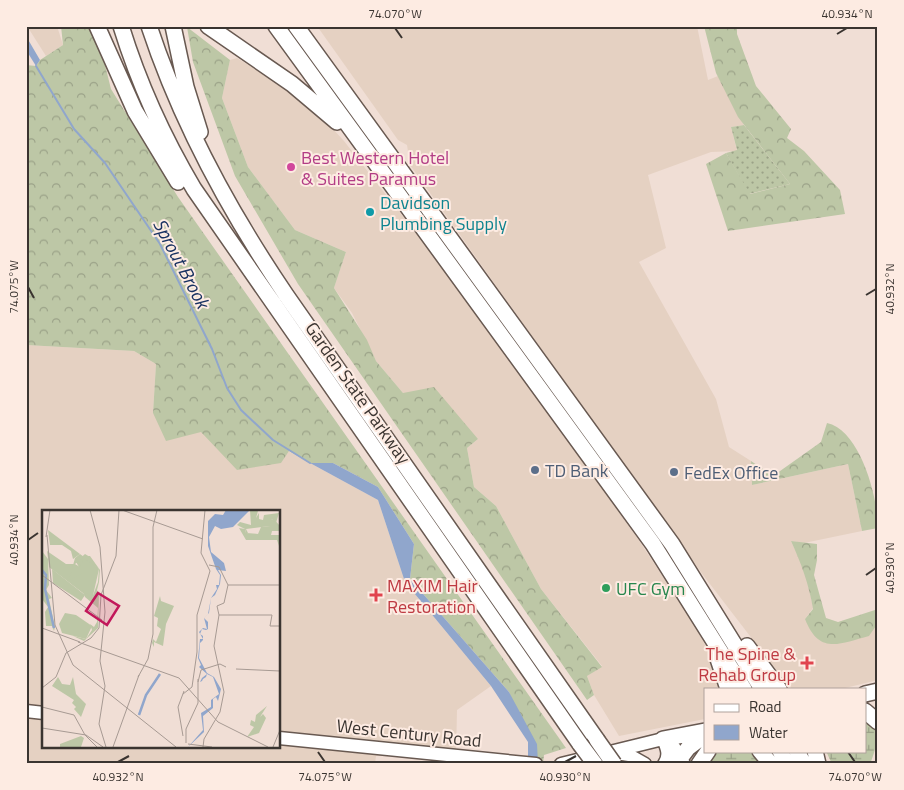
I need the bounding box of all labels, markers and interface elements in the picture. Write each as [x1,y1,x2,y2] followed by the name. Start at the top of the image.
[368,4,422,23] text: 74.070°W
[821,4,873,23] text: 40.934°N
[301,144,449,192] place label: Best Western Hotel & Suites Paramus
[285,161,297,173] marker: Best Western Hotel & Suites Paramus
[380,189,507,237] place label: Davidson Plumbing Supply
[364,206,376,218] marker: Davidson Plumbing Supply
[146,213,219,315] water label: Sprout Brook
[4,260,23,314] text: 74.075°W
[880,263,899,315] text: 40.932°N
[299,316,418,470] street label: Garden State Parkway
[545,457,609,484] place label: TD Bank
[684,459,778,486] place label: FedEx Office
[529,464,541,476] marker: TD Bank
[668,466,680,478] marker: FedEx Office
[42,510,280,748] inset map
[4,514,23,566] text: 40.934°N
[880,542,899,594] text: 40.930°N
[387,572,478,620] place label: MAXIM Hair Restoration
[616,575,685,602] place label: UFC Gym
[600,582,612,594] marker: UFC Gym
[369,588,383,602] marker: MAXIM Hair Restoration
[698,640,797,688] place label: The Spine & Rehab Group
[800,656,814,670] marker: The Spine & Rehab Group
[704,688,866,752] legend
[749,695,781,718] text: Road
[335,712,483,754] street label: West Century Road
[749,721,788,744] text: Water
[92,767,144,786] text: 40.932°N
[298,767,352,786] text: 74.075°W
[539,767,591,786] text: 40.930°N
[828,767,882,786] text: 74.070°W

